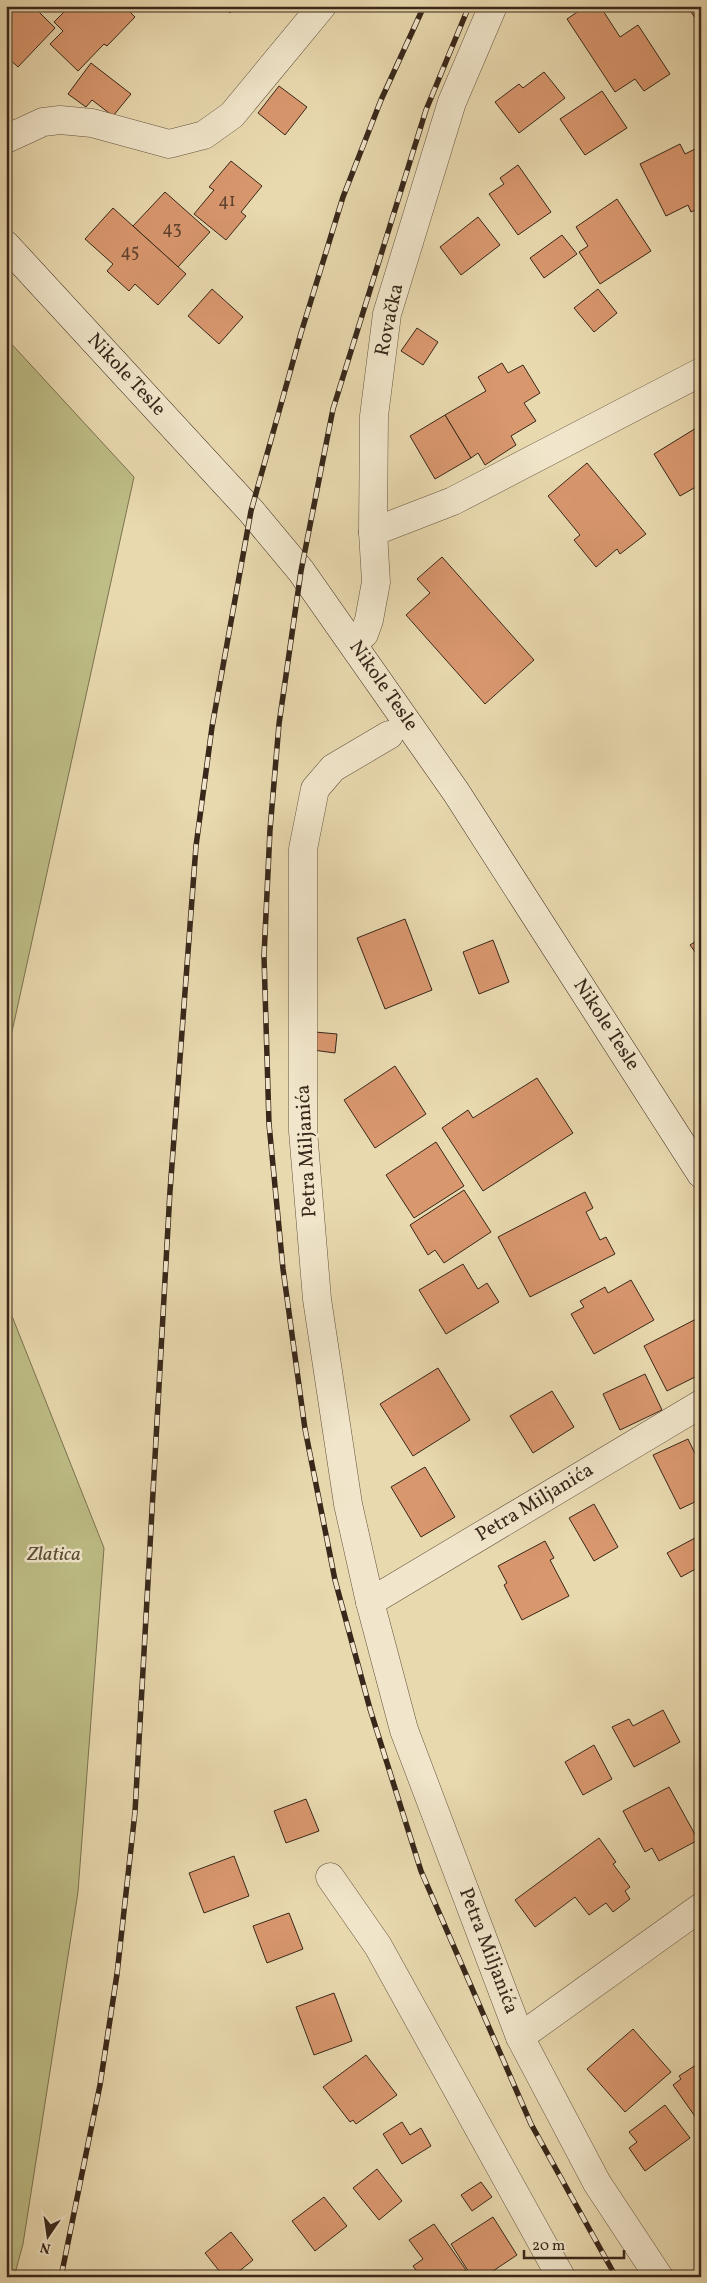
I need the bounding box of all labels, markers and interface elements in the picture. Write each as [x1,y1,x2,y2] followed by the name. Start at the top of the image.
[218,189,236,214] house number: 41
[162,217,182,242] house number: 43
[121,240,139,265] house number: 45
[369,281,411,359] street label: Rovačka
[80,327,172,423] street label: Nikole Tesle
[342,635,424,737] street label: Nikole Tesle
[566,974,646,1076] street label: Nikole Tesle
[290,1084,324,1218] street label: Petra Miljanića
[471,1457,599,1549] street label: Petra Miljanića
[26,1541,81,1569] park label: Zlatica
[451,1884,525,2018] street label: Petra Miljanića
[22,2210,72,2260] north arrow
[524,2228,624,2260] scale bar
[532,2236,565,2257] text: 20 m
[38,2237,53,2258] text: N

